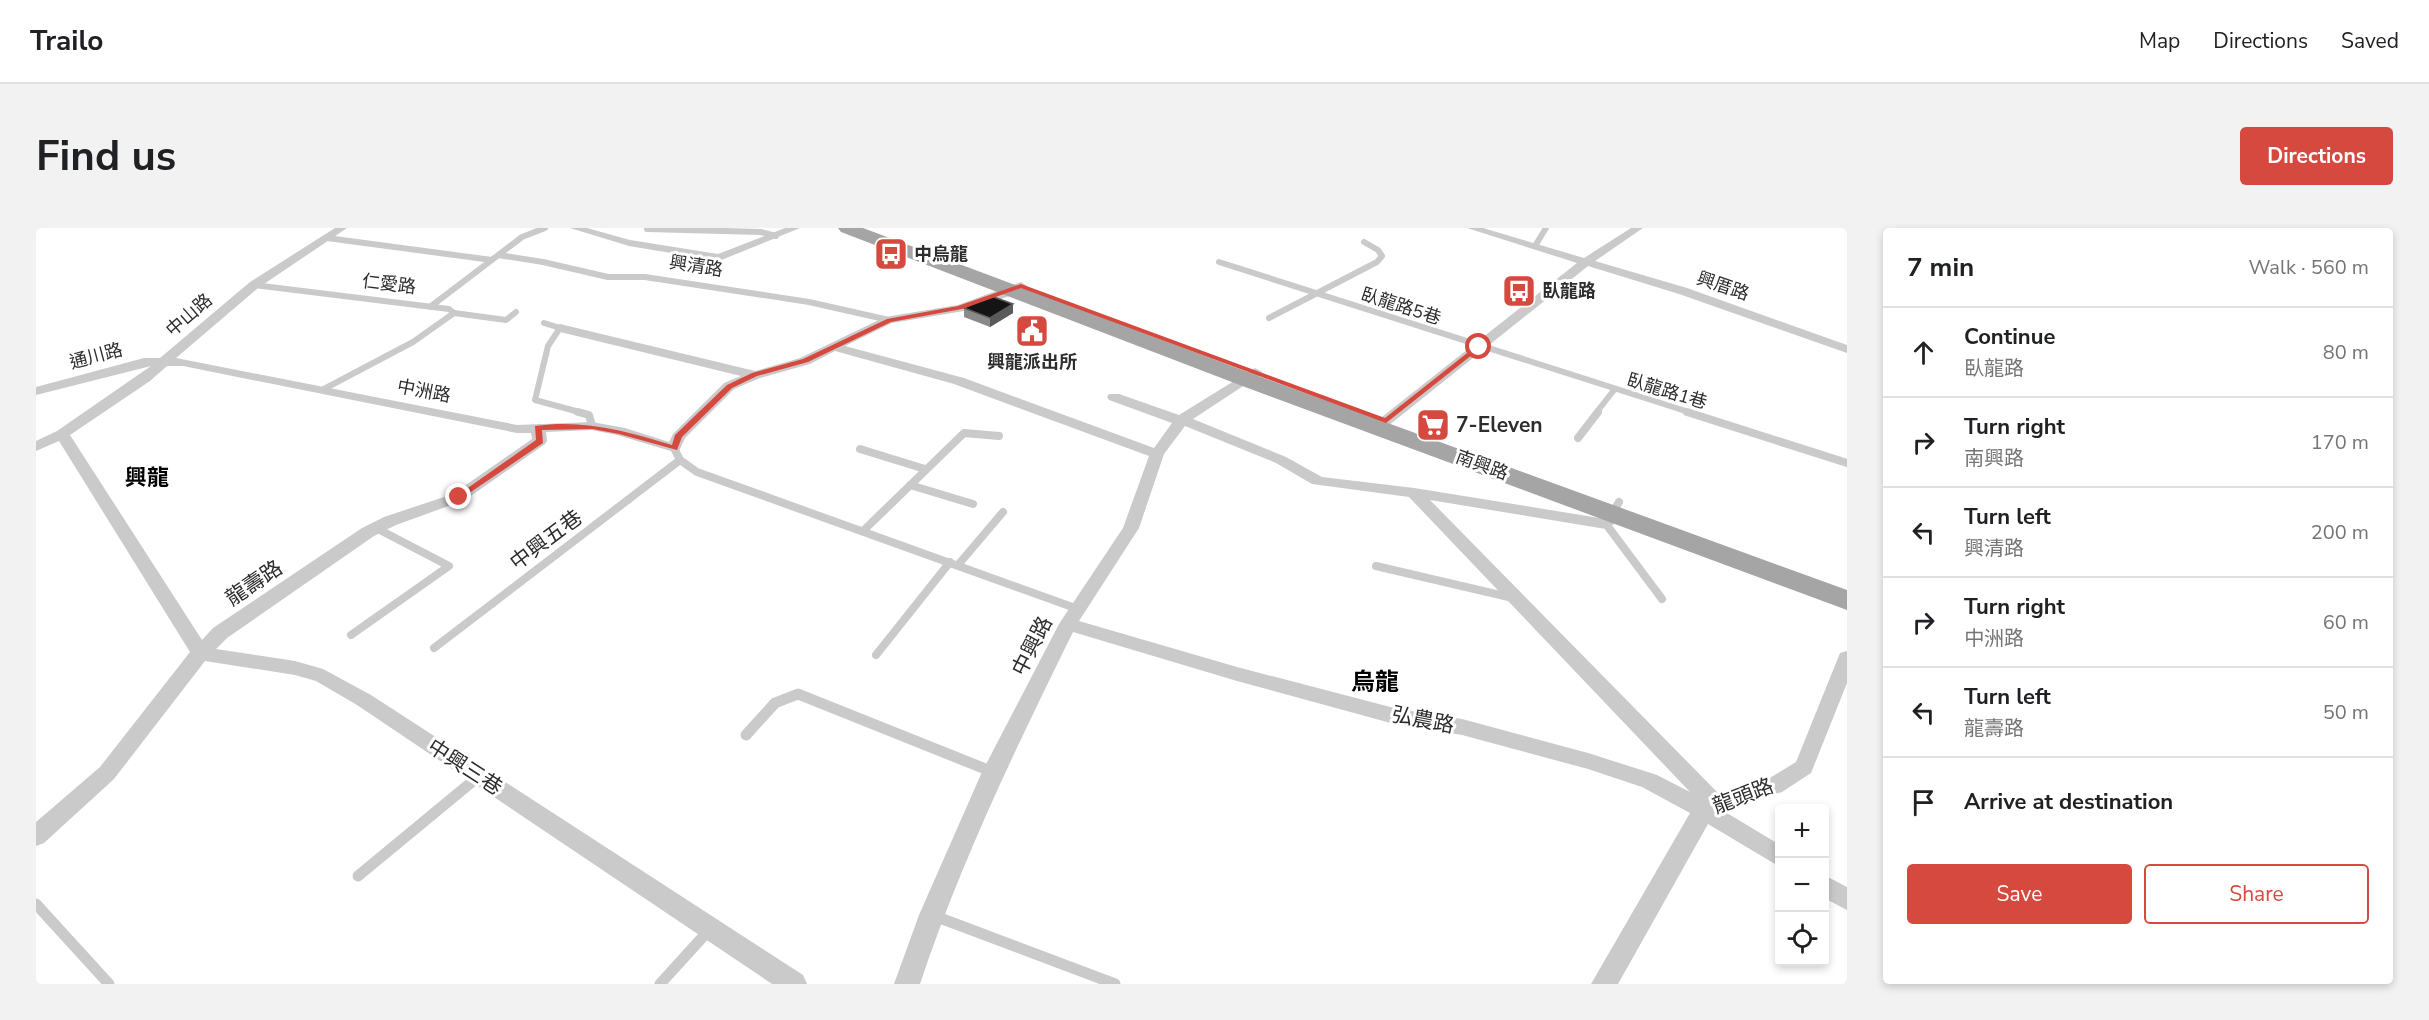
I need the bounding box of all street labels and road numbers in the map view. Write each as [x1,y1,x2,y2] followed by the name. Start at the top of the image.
[667,250,725,282] street label: 興清路
[1694,266,1752,306] street label: 興厝路
[361,269,417,299] street label: 仁愛路
[1358,282,1444,330] street label: 臥龍路5巷
[161,288,217,342] street label: 中山路
[67,337,125,375] street label: 通川路
[1624,367,1710,415] street label: 臥龍路1巷
[395,374,453,408] street label: 中洲路
[1453,444,1511,486] street label: 南興路
[504,504,588,576] street label: 中興五巷
[220,554,288,612] street label: 龍壽路
[1005,612,1059,680] street label: 中興路
[1389,700,1457,740] street label: 弘農路
[422,732,508,802] street label: 中興三巷
[1709,772,1777,820] street label: 龍頭路

